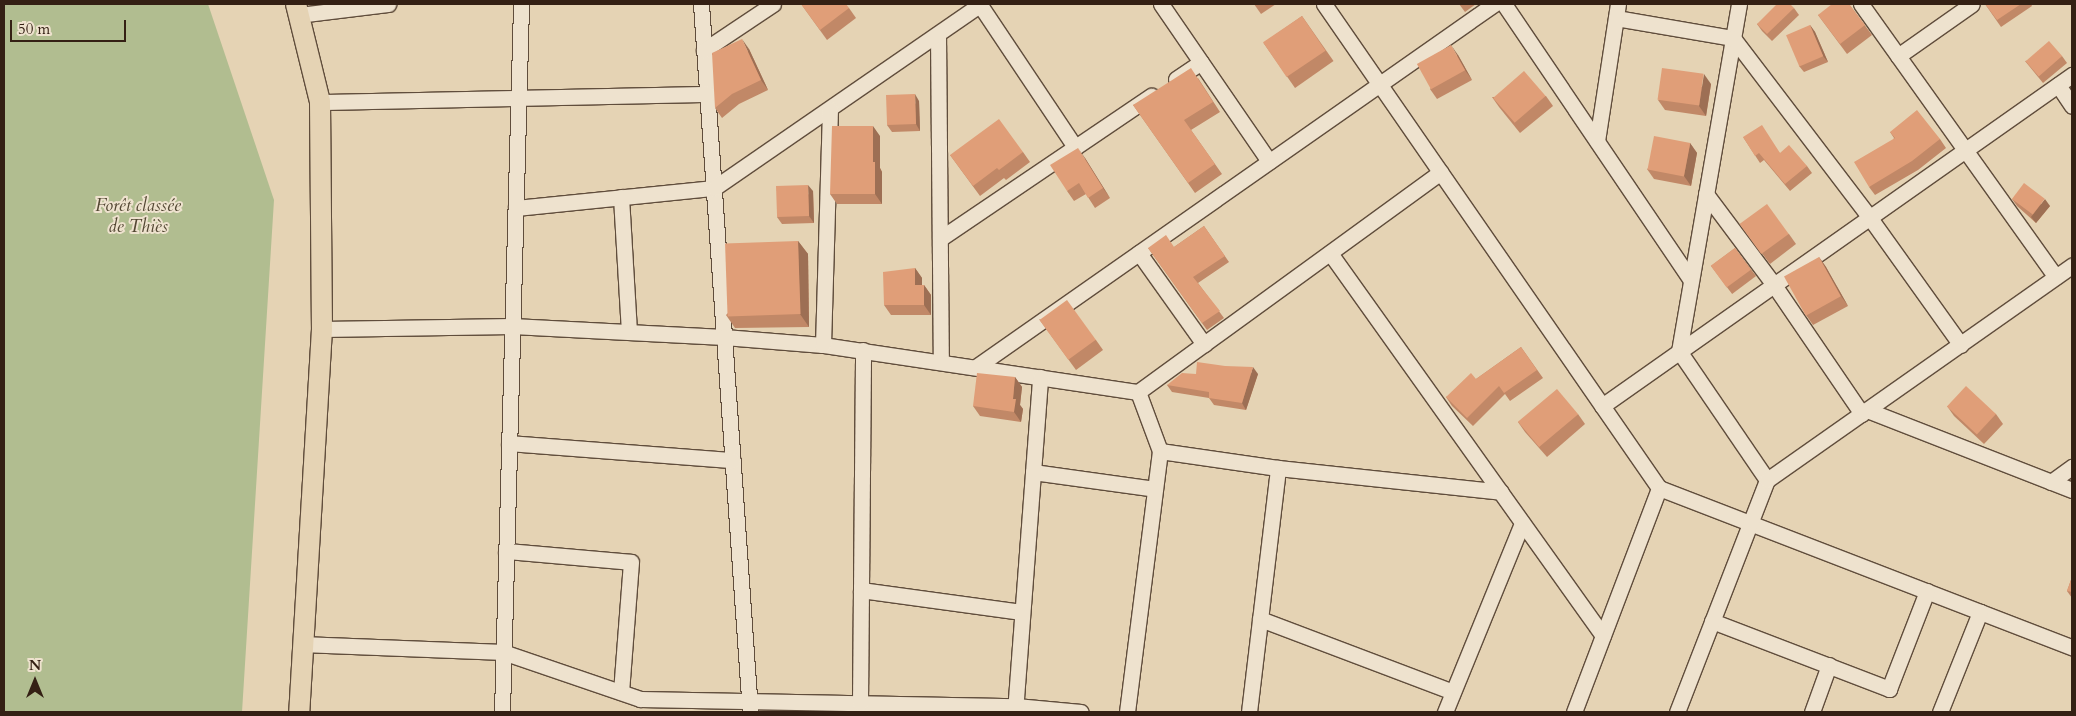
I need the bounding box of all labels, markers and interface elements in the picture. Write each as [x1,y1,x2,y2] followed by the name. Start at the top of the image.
[12,10,129,42] scale bar
[18,19,50,39] text: 50 m
[95,196,181,238] park label: Forêt classée de Thiès
[10,656,60,706] north arrow
[29,656,41,675] text: N

